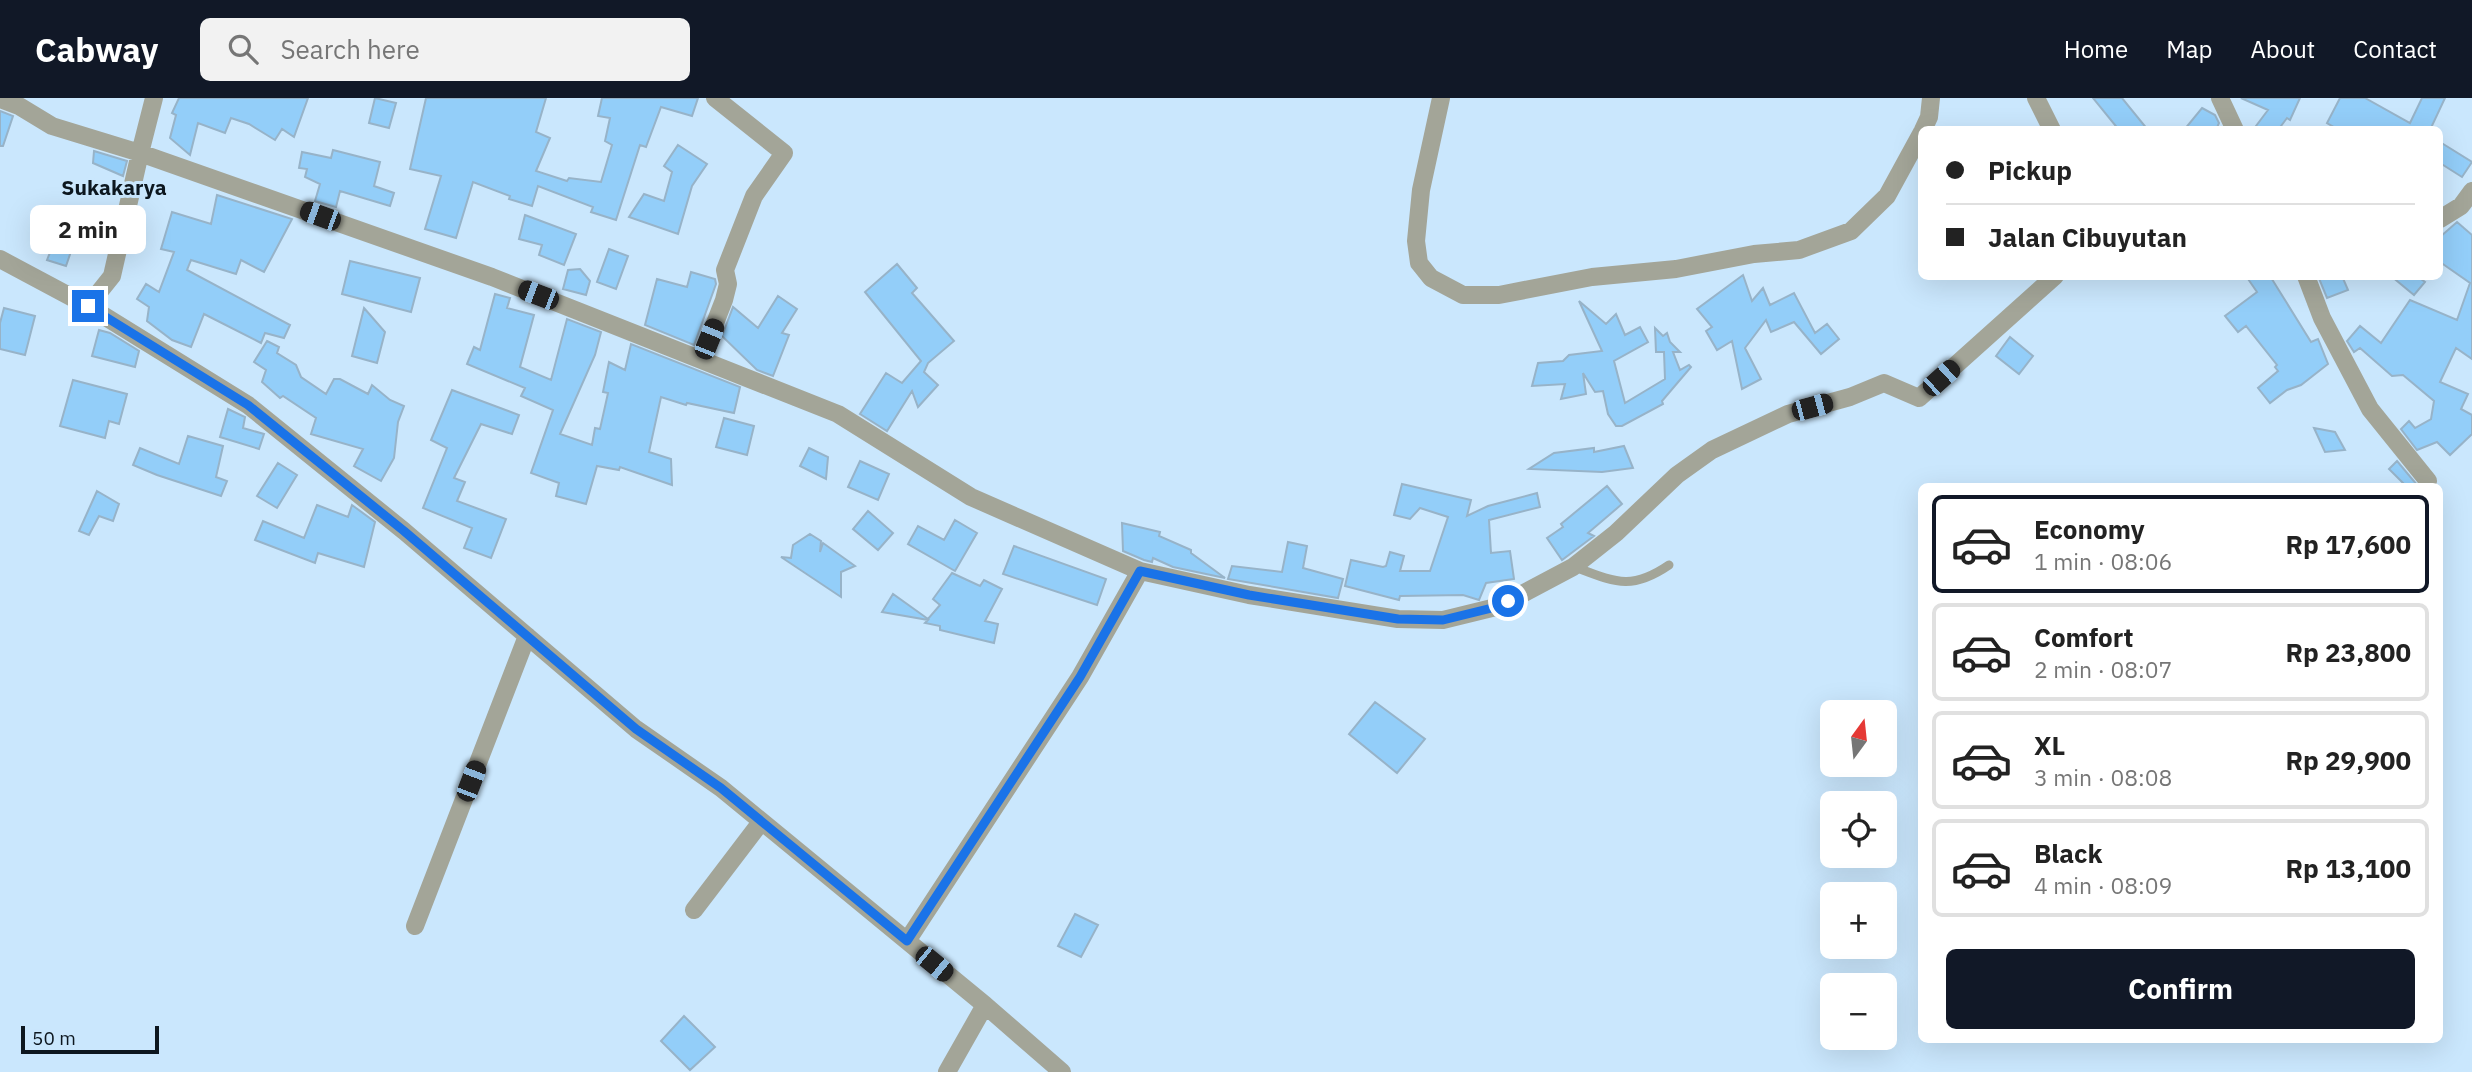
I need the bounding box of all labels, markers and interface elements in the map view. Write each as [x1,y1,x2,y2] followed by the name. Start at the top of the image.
[200,18,690,81] search box
[35,28,158,71] text: Cabway
[224,30,262,68] icon: search
[280,32,420,66] text: Search here
[2064,33,2128,65] text: Home
[2166,33,2212,65] text: Map
[2250,33,2315,65] text: About
[2353,33,2437,65] text: Contact
[1988,153,2072,187] text: Pickup
[61,173,167,201] district label: Sukakarya
[297,199,344,233] car
[30,204,146,254] callout: 2 min
[58,214,118,244] text: 2 min
[1988,220,2187,254] text: Jalan Cibuyutan
[515,278,562,312] car
[72,290,104,322] route end
[692,316,727,362] car
[1919,356,1964,400] car
[1789,391,1836,423] car
[2034,512,2145,546] text: Economy
[1950,513,2013,576] icon: car
[2285,527,2411,561] text: Rp 17,600
[2034,546,2172,576] text: 1 min · 08:06
[1492,585,1524,617] route start
[2034,620,2133,654] text: Comfort
[1950,621,2013,684] icon: car
[2285,635,2411,669] text: Rp 23,800
[2034,654,2172,684] text: 2 min · 08:07
[1820,700,1897,777] north arrow
[1820,700,1897,1050] map controls
[2034,728,2065,762] text: XL
[1950,729,2013,792] icon: car
[2285,743,2411,777] text: Rp 29,900
[454,758,489,804] car
[2034,762,2172,792] text: 3 min · 08:08
[1820,791,1897,868] button: locate
[2034,836,2102,870] text: Black
[1950,837,2013,900] icon: car
[2285,851,2411,885] text: Rp 13,100
[2034,870,2172,900] text: 4 min · 08:09
[1820,882,1897,959] button: +
[912,943,957,985] car
[1946,949,2415,1029] button: Confirm
[1820,973,1897,1050] button: −
[21,1023,159,1055] scale bar
[32,1026,76,1050] text: 50 m

